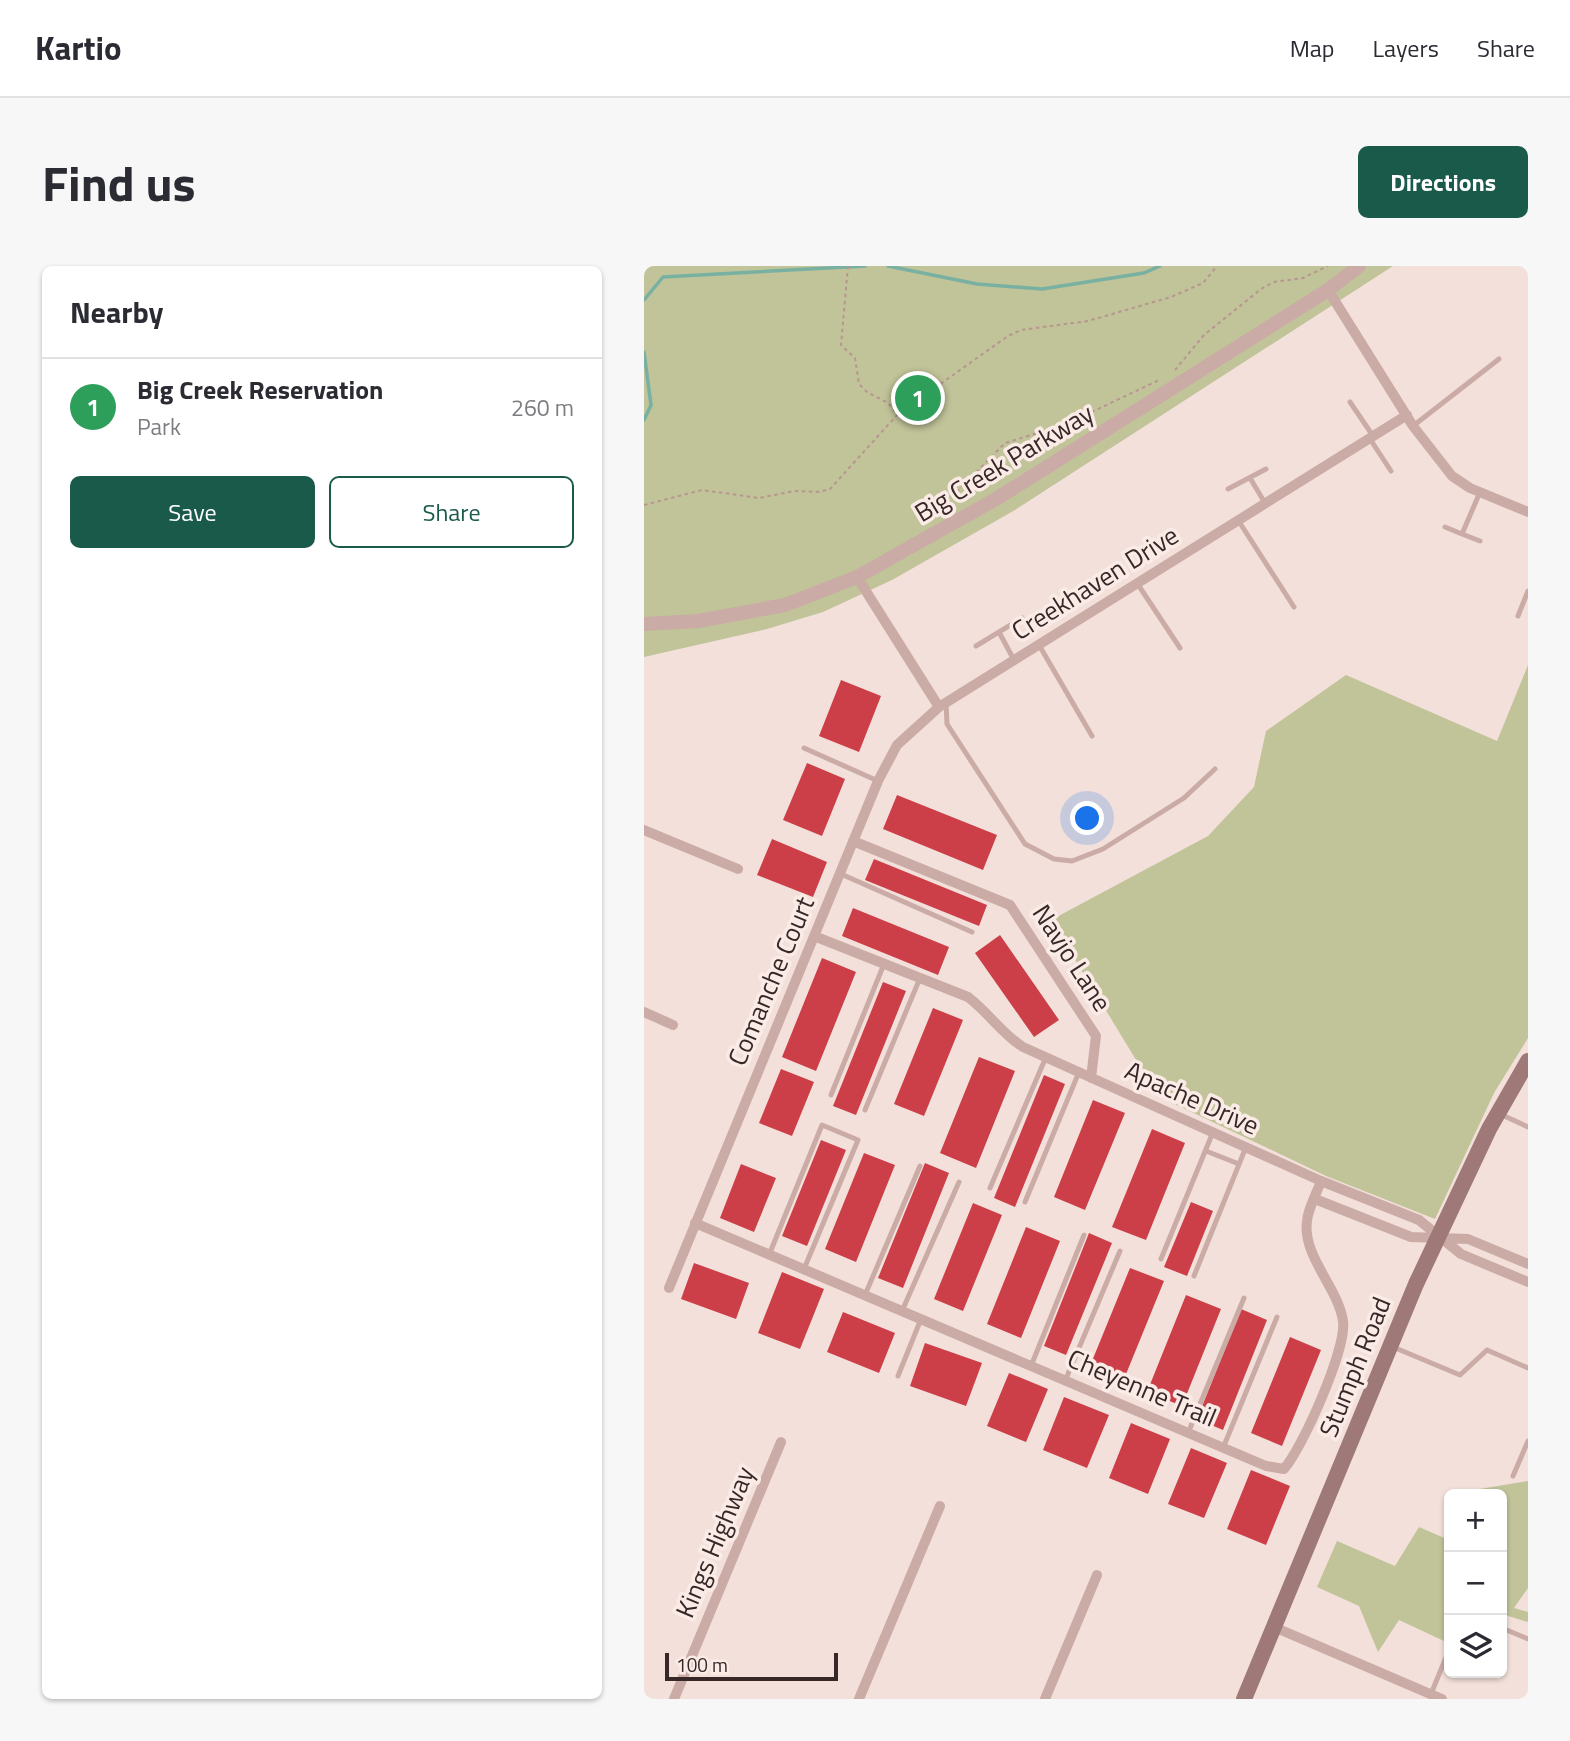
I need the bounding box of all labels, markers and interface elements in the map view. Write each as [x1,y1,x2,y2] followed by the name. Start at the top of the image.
[35,23,122,73] text: Kartio
[1290,30,1335,66] text: Map
[1373,30,1439,66] text: Layers
[1477,30,1535,66] text: Share
[42,145,196,220] text: Find us
[1358,146,1528,218] button: Directions
[70,289,163,335] text: Nearby
[137,370,383,409] text: Big Creek Reservation
[895,372,941,424] pin: 1
[87,390,99,425] text: 1
[511,390,574,425] text: 260 m
[907,394,1101,532] street label: Big Creek Parkway
[137,409,181,444] text: Park
[70,476,315,548] button: Save
[329,476,574,548] button: Share
[1004,516,1186,650] street label: Creekhaven Drive
[1070,801,1104,835] your location
[717,890,824,1071] street label: Comanche Court
[1023,896,1122,1019] street label: Navjo Lane
[1119,1051,1266,1144] street label: Apache Drive
[1309,1291,1400,1443] street label: Stumph Road
[1062,1339,1223,1436] street label: Cheyenne Trail
[665,1460,764,1624] street label: Kings Highway
[1444,1489,1507,1678] map controls
[1444,1489,1507,1552] button: +
[1444,1552,1507,1615] button: −
[1444,1615,1507,1678] button: layers
[665,1650,838,1682] scale bar
[676,1650,728,1679] text: 100 m

